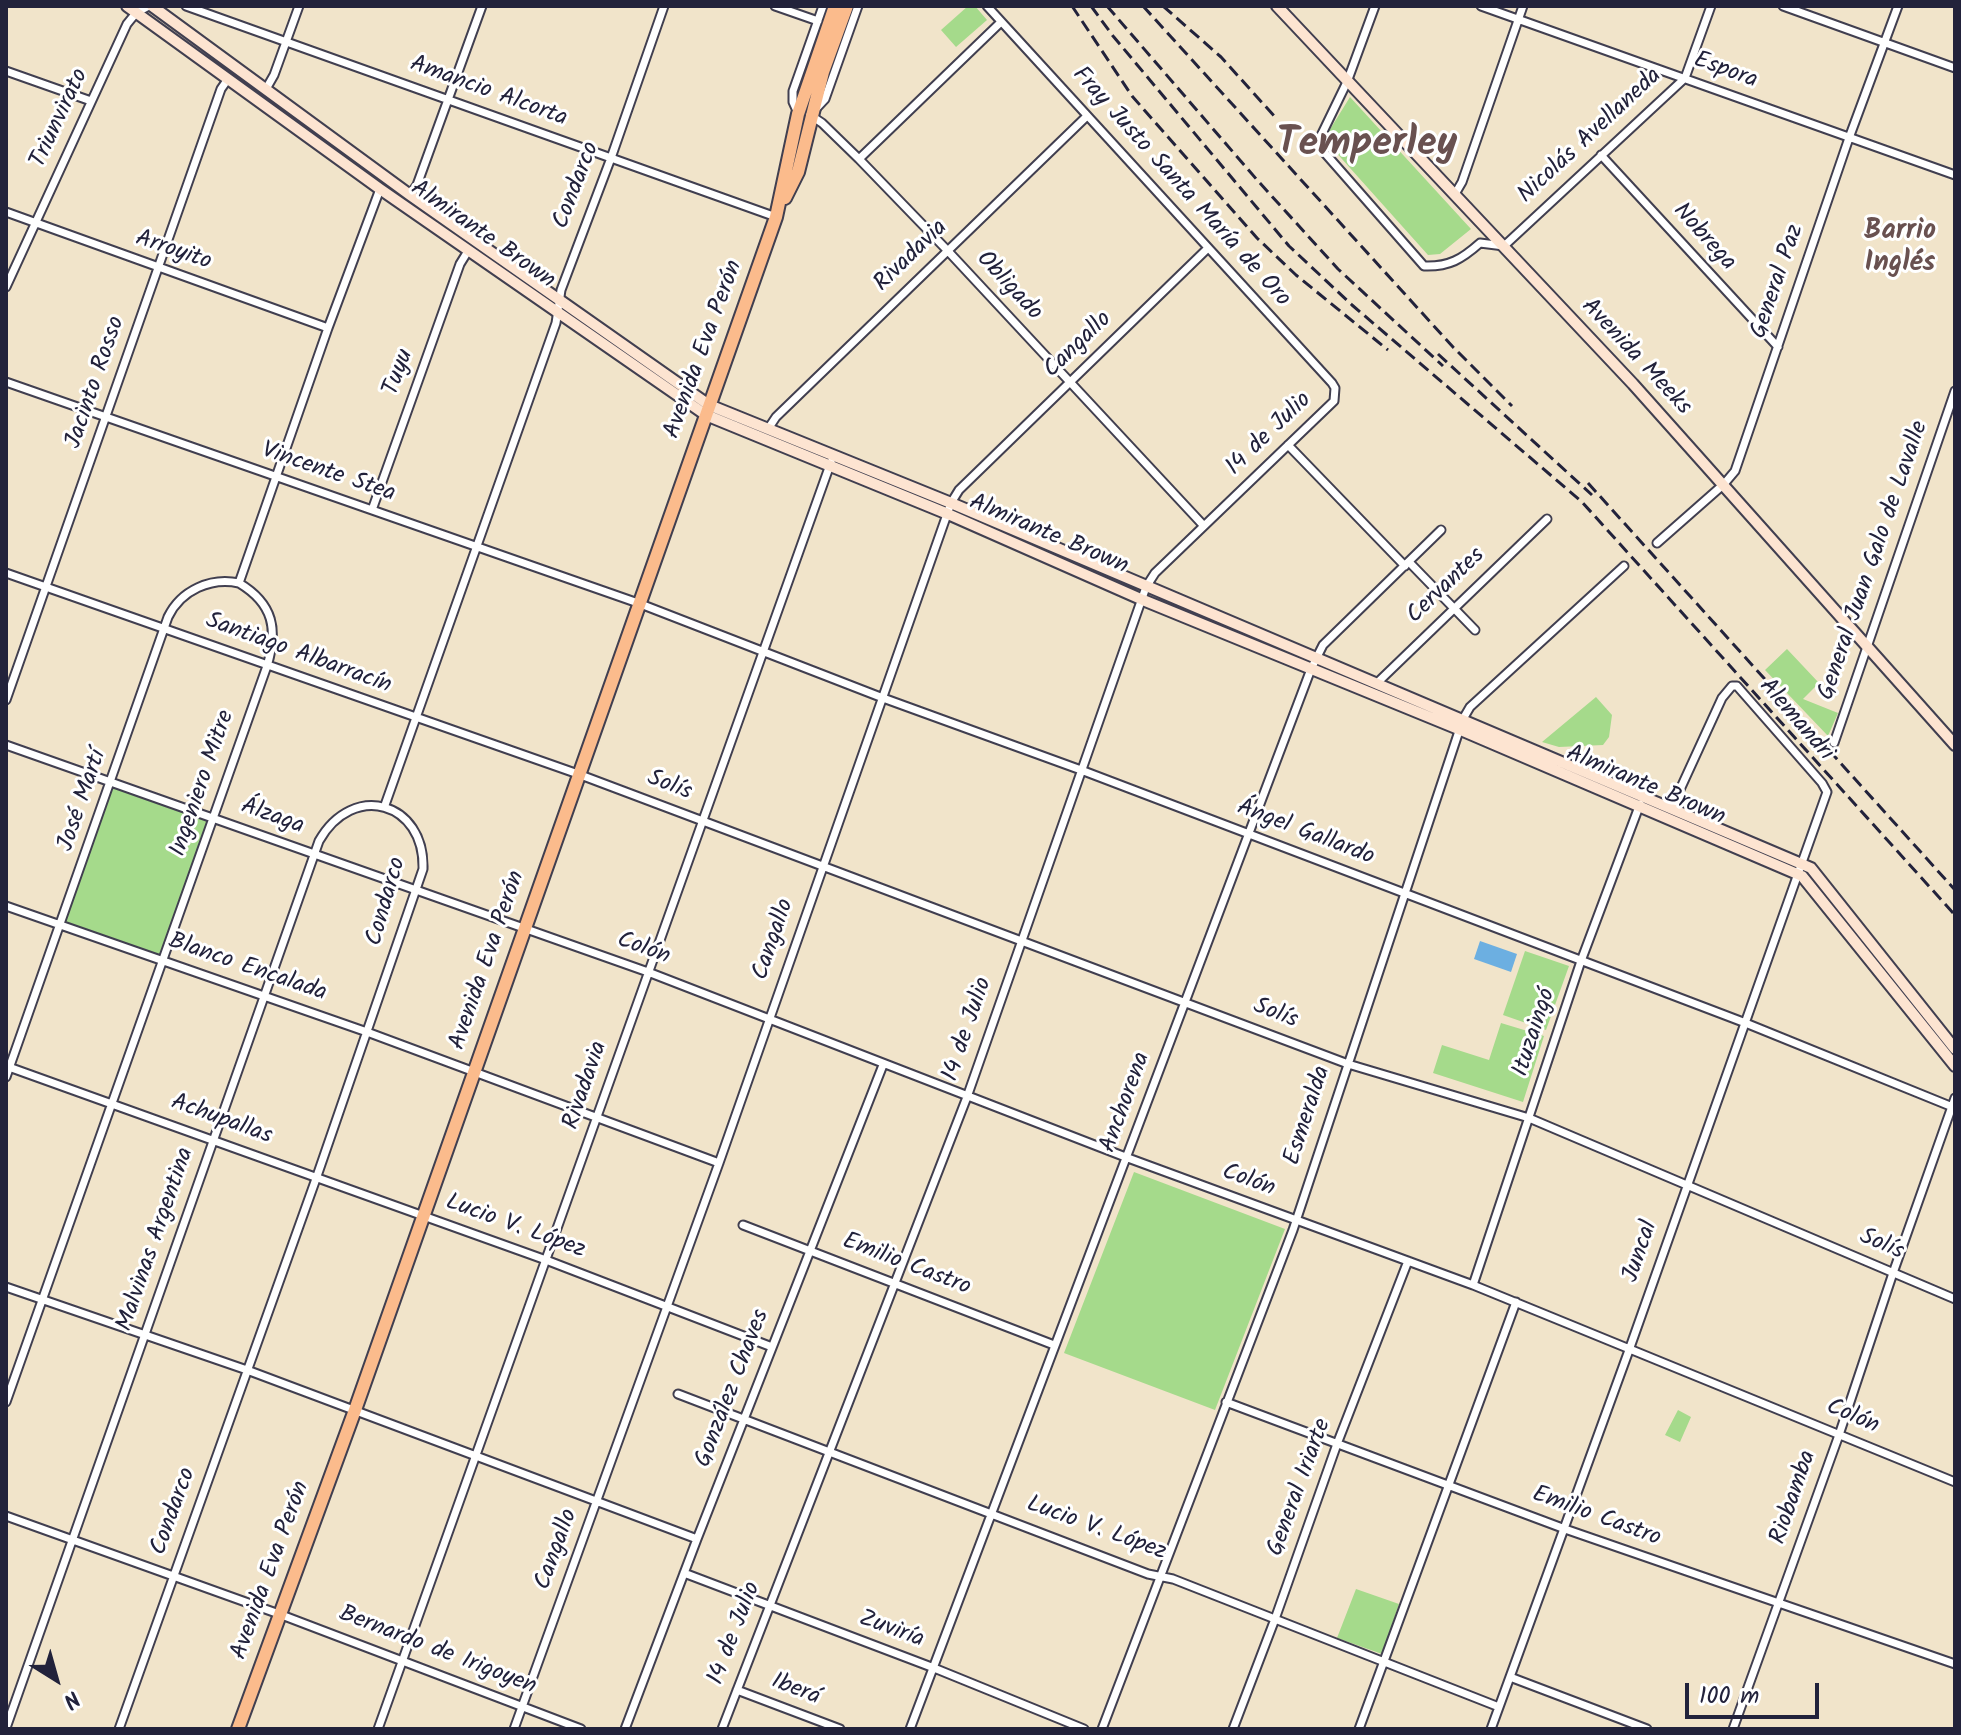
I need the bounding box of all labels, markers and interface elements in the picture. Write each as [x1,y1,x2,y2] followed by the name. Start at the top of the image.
[1689,47,1761,97] street label: Espora
[405,51,571,135] street label: Amancio Alcorta
[1065,62,1295,314] street label: Fray Justo Santa María de Oro
[1513,63,1669,211] street label: Nicolás Avellaneda
[26,65,96,173] street label: Triunvirato
[1277,123,1457,171] district label: Temperley
[548,138,608,234] street label: Condarco
[404,175,560,297] street label: Almirante Brown
[1665,198,1741,278] street label: Nobrega
[869,215,955,299] street label: Rivadavia
[1864,216,1936,282] district label: Barrio Inglés
[1746,221,1812,343] street label: General Paz
[131,226,215,278] street label: Arroyito
[969,246,1047,328] street label: Obligado
[659,257,751,443] street label: Avenida Eva Perón
[1574,294,1696,422] street label: Avenida Meeks
[1039,307,1119,385] street label: Cangallo
[61,313,133,453] street label: Jacinto Rosso
[378,346,422,400] street label: Tuyu
[1221,387,1319,483] street label: 14 de Julio
[1814,418,1936,704] street label: General Juan Galo de Lavalle
[257,438,399,510] street label: Vincente Stea
[964,490,1132,582] street label: Almirante Brown
[1402,543,1492,631] street label: Cervantes
[201,608,395,702] street label: Santiago Albarracín
[1751,674,1839,768] street label: Alemandri
[166,707,242,861] street label: Ingeniero Mitre
[1561,741,1729,833] street label: Almirante Brown
[53,746,115,856] street label: José Martí
[643,765,695,809] street label: Solís
[237,793,307,843] street label: Álzaga
[1232,795,1378,873] street label: Ángel Gallardo
[362,854,414,950] street label: Condarco
[445,868,533,1054] street label: Avenida Eva Perón
[748,896,802,984] street label: Cangallo
[612,927,674,973] street label: Colón
[164,928,330,1010] street label: Blanco Encalada
[938,974,1000,1086] street label: 14 de Julio
[1508,985,1564,1081] street label: Ituzaingó
[1249,993,1301,1037] street label: Solís
[558,1038,616,1134] street label: Rivadavia
[1096,1049,1158,1157] street label: Anchorena
[1279,1063,1339,1169] street label: Esmeralda
[166,1089,276,1153] street label: Achupallas
[112,1144,202,1336] street label: Malvinas Argentina
[1217,1159,1279,1205] street label: Colón
[441,1189,589,1267] street label: Lucio V. López
[1618,1217,1666,1287] street label: Juncal
[1854,1224,1908,1268] street label: Solís
[838,1228,974,1304] street label: Emilio Castro
[691,1306,777,1472] street label: González Chaves
[1821,1394,1883,1442] street label: Colón
[1263,1415,1339,1561] street label: General Iriarte
[1766,1447,1824,1549] street label: Riobamba
[146,1464,204,1560] street label: Condarco
[226,1478,318,1664] street label: Avenida Eva Perón
[1528,1481,1664,1555] street label: Emilio Castro
[1022,1491,1170,1569] street label: Lucio V. López
[530,1506,586,1594] street label: Cangallo
[703,1578,769,1690] street label: 14 de Julio
[334,1601,540,1703] street label: Bernardo de Irigoyen
[855,1606,927,1656] street label: Zuviría
[16,1639,96,1719] north arrow
[1689,1667,1823,1717] scale bar
[766,1669,824,1713] street label: Iberá
[1699,1677,1759,1716] text: 100 m
[55,1680,87,1717] text: N

